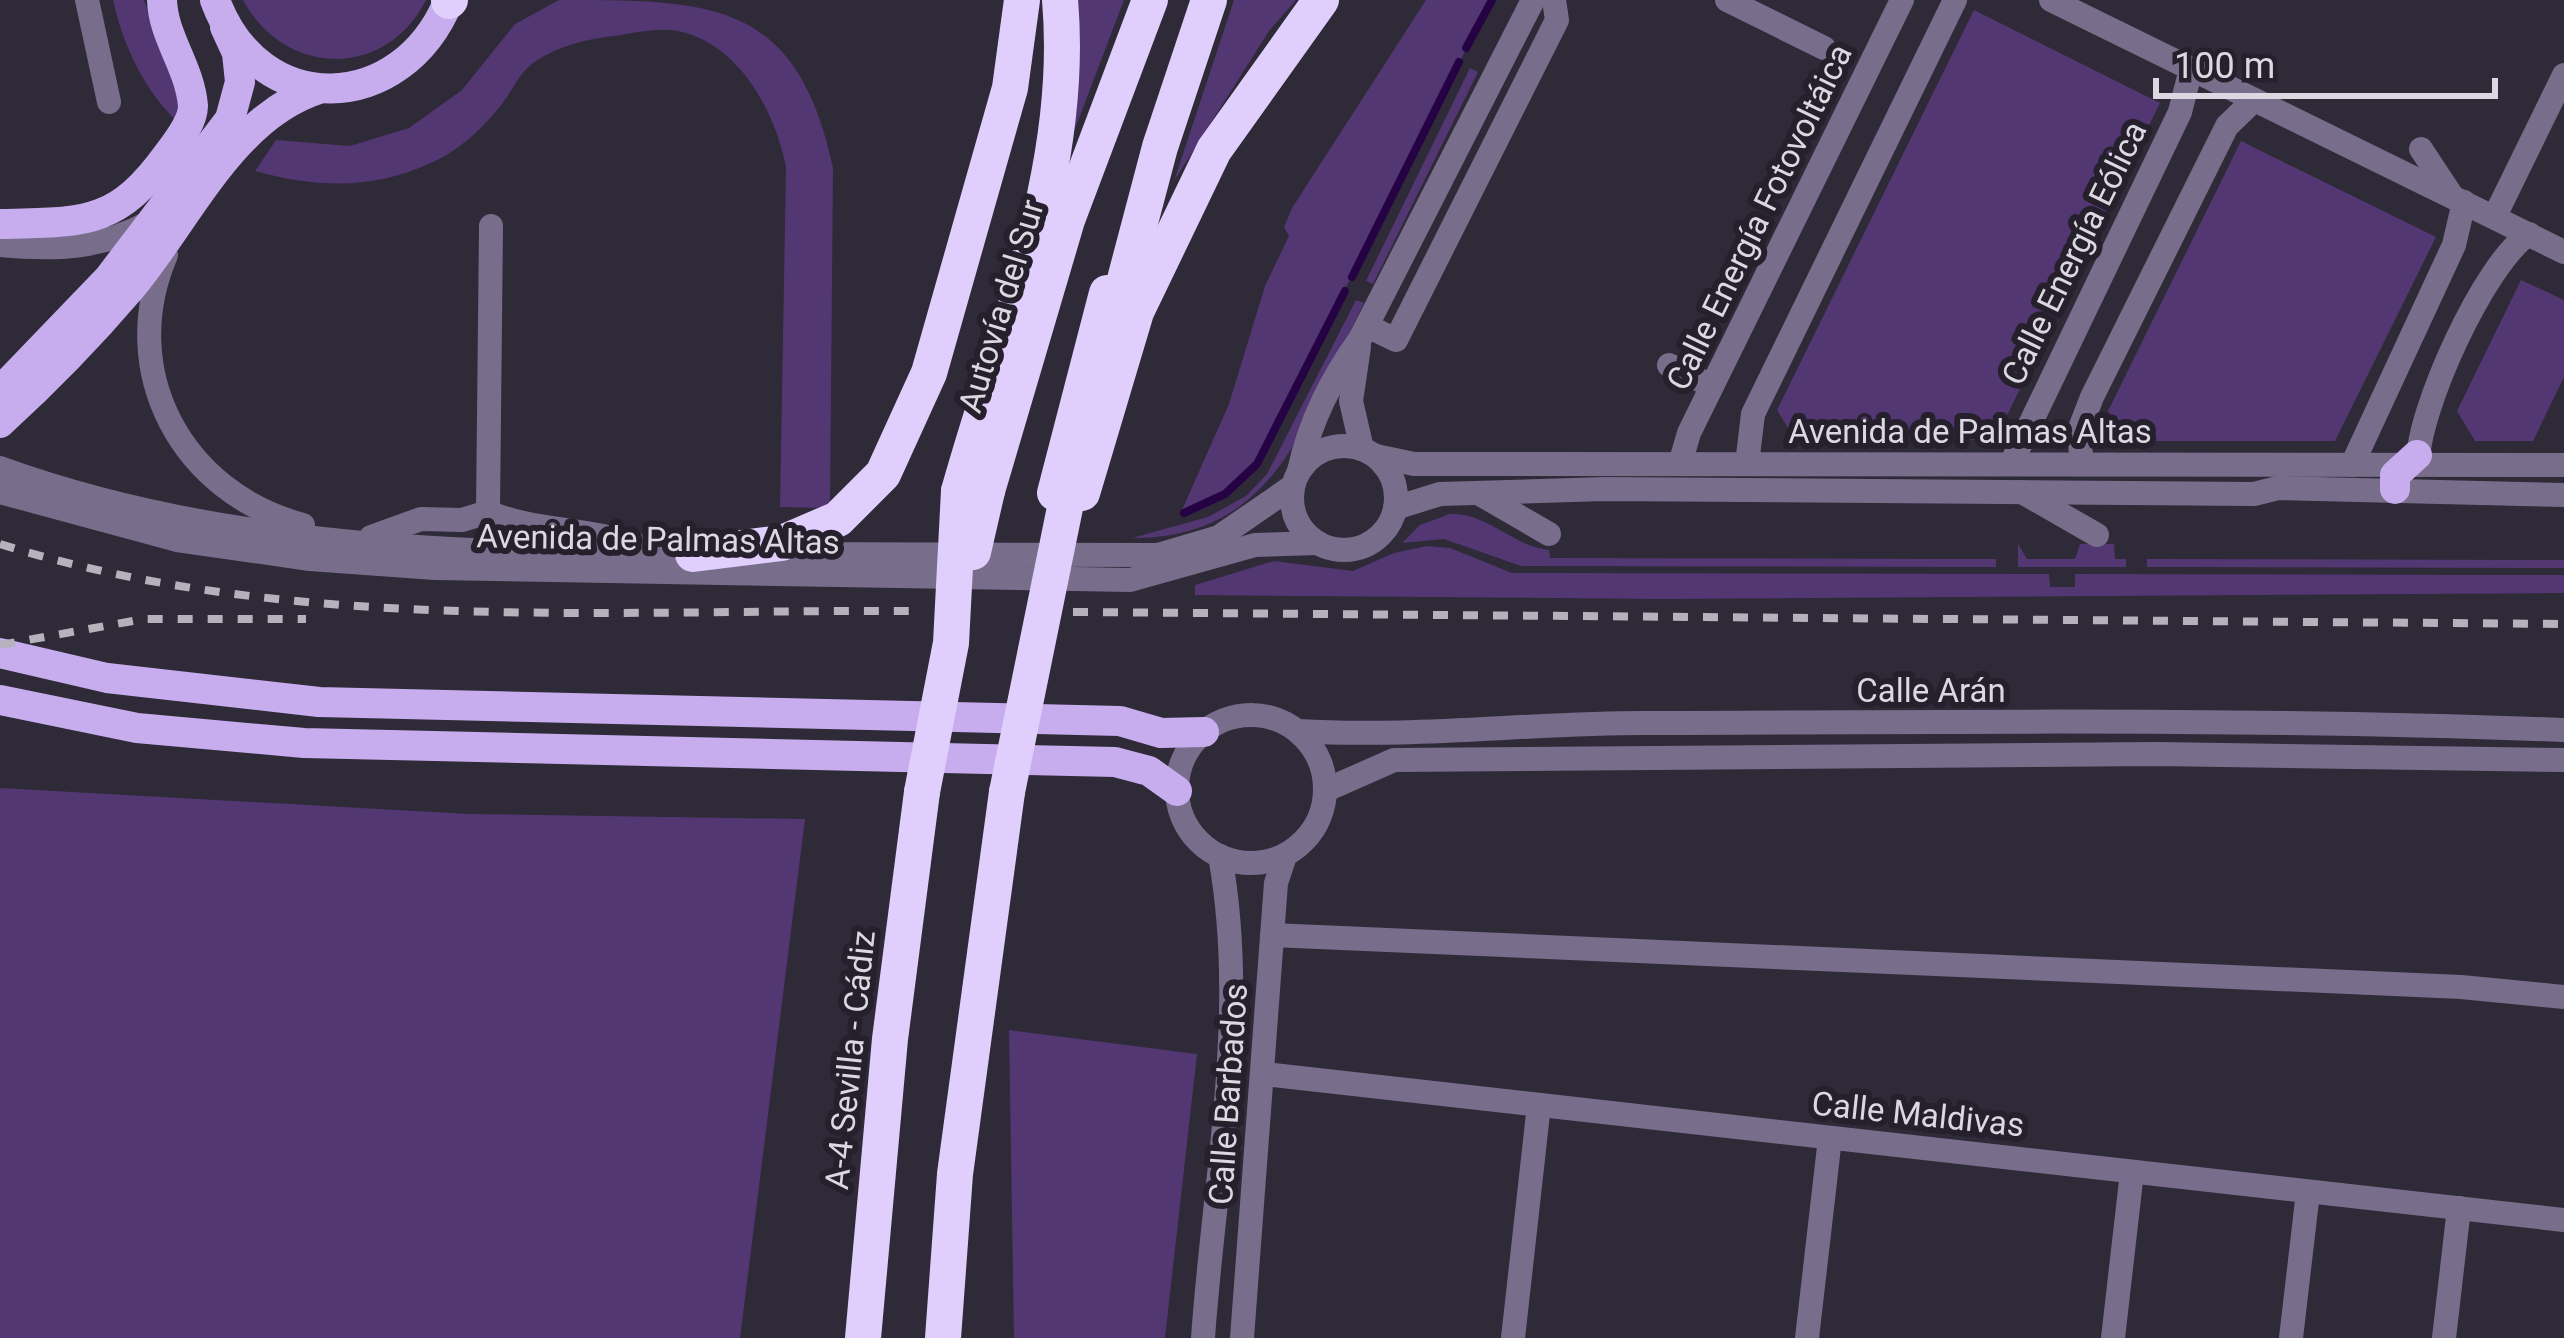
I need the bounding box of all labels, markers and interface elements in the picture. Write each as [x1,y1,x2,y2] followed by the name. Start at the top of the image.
[2156,24,2495,98] scale bar
[1658,38,1860,396] street label: Calle Energía Fotovoltáica
[2174,45,2275,87] text: 100 m
[1993,115,2155,391] street label: Calle Energía Eólica
[950,195,1052,417] street label: Autovía del Sur
[1788,412,2152,451] street label: Avenida de Palmas Altas
[476,516,840,562] street label: Avenida de Palmas Altas
[1856,671,2006,710] street label: Calle Arán
[817,929,883,1191] street label: A-4 Sevilla - Cádiz
[1201,982,1255,1206] street label: Calle Barbados
[1810,1083,2026,1145] street label: Calle Maldivas

